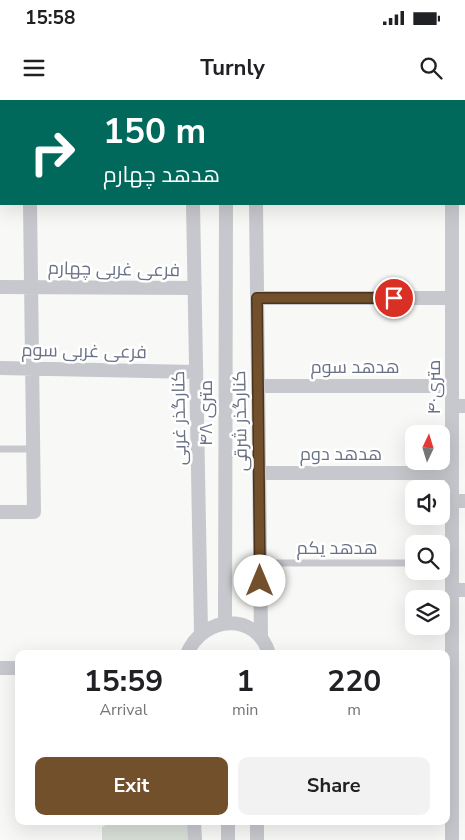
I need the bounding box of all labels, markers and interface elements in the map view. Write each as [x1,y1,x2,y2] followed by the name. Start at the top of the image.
[25,5,75,31] text: 15:58
[200,53,265,83] text: Turnly
[20,54,48,82] icon: menu
[417,54,445,82] icon: search
[103,108,206,155] text: 150 m
[20,120,85,185] icon: right
[103,160,220,190] text: هدهد چهارم
[48,256,180,282] street label: فرعی غربی چهارم
[373,277,415,319] pin
[380,284,408,312] icon: arrive
[21,338,147,364] street label: فرعی غربی سوم
[310,355,400,379] street label: هدهد سوم
[422,360,446,414] street label: ۴۰متری
[227,370,253,472] street label: کنارگذر شرقی
[166,371,192,465] street label: کنارگذر غربی
[194,380,218,446] street label: ۴۸ متری
[405,425,450,470] north arrow
[405,425,450,635] map controls
[300,442,382,466] street label: هدهد دوم
[405,480,450,525] button: sound
[405,535,450,580] button: search
[296,536,378,560] street label: هدهد یکم
[233,554,285,606] position arrow
[405,590,450,635] button: layers
[84,661,163,702] text: 15:59
[236,661,254,702] text: 1
[327,661,381,702] text: 220
[99,699,148,721] text: Arrival
[232,699,258,721] text: min
[347,699,361,721] text: m
[35,757,228,815] button: Exit
[238,757,430,815] button: Share

